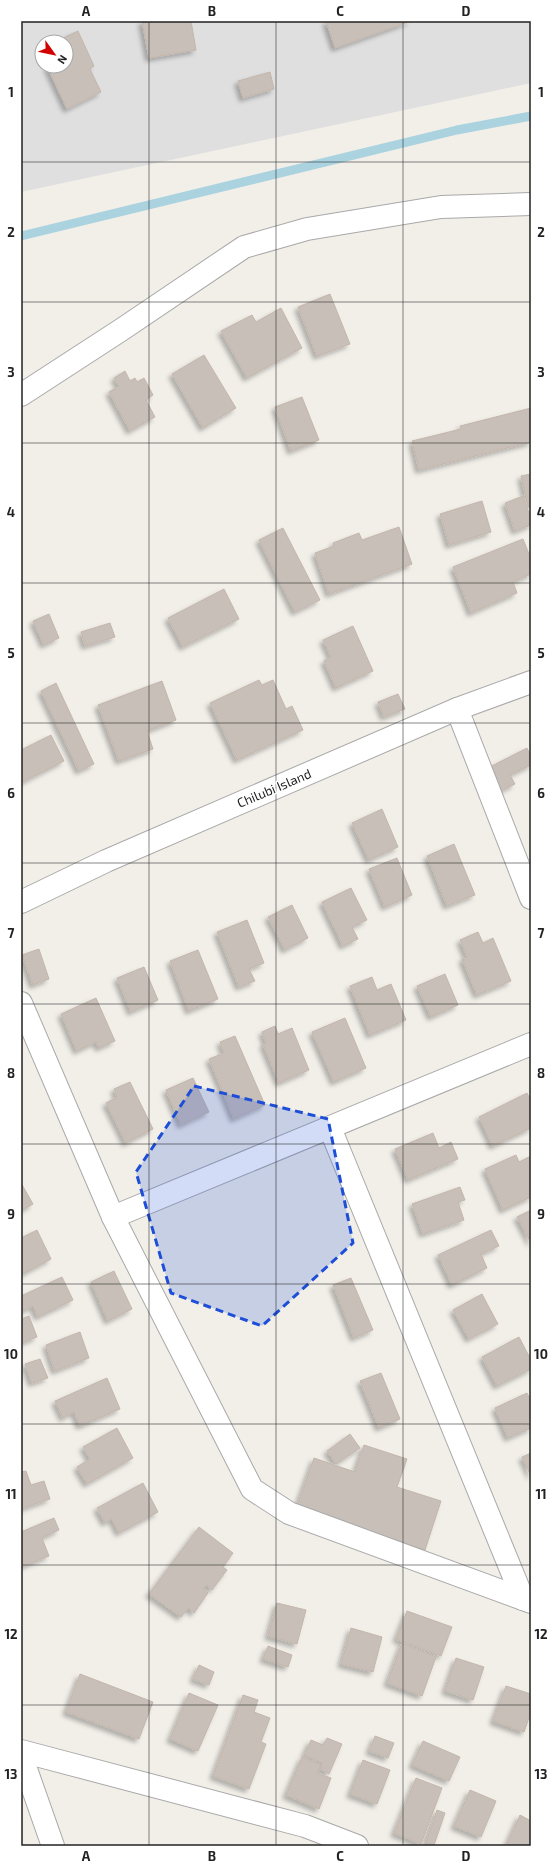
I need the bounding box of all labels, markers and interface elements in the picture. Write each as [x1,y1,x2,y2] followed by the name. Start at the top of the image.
[82,3,91,19] text: A
[208,3,216,19] text: B
[336,3,344,19] text: C
[462,3,471,19] text: D
[34,34,74,74] north arrow
[55,53,70,67] text: N
[8,84,14,100] text: 1
[538,84,544,100] text: 1
[7,224,15,240] text: 2
[537,224,545,240] text: 2
[7,364,15,380] text: 3
[537,364,545,380] text: 3
[7,504,15,520] text: 4
[537,504,545,520] text: 4
[7,645,15,661] text: 5
[537,645,545,661] text: 5
[235,765,313,811] street label: Chilubi Island
[7,785,15,801] text: 6
[537,785,545,801] text: 6
[8,925,15,941] text: 7
[538,925,545,941] text: 7
[7,1065,15,1081] text: 8
[537,1065,545,1081] text: 8
[7,1206,15,1222] text: 9
[537,1206,545,1222] text: 9
[4,1346,18,1362] text: 10
[534,1346,548,1362] text: 10
[5,1486,17,1502] text: 11
[535,1486,547,1502] text: 11
[4,1626,18,1642] text: 12
[534,1626,548,1642] text: 12
[5,1766,18,1782] text: 13
[535,1766,548,1782] text: 13
[82,1848,91,1864] text: A
[208,1848,216,1864] text: B
[336,1848,344,1864] text: C
[462,1848,471,1864] text: D

